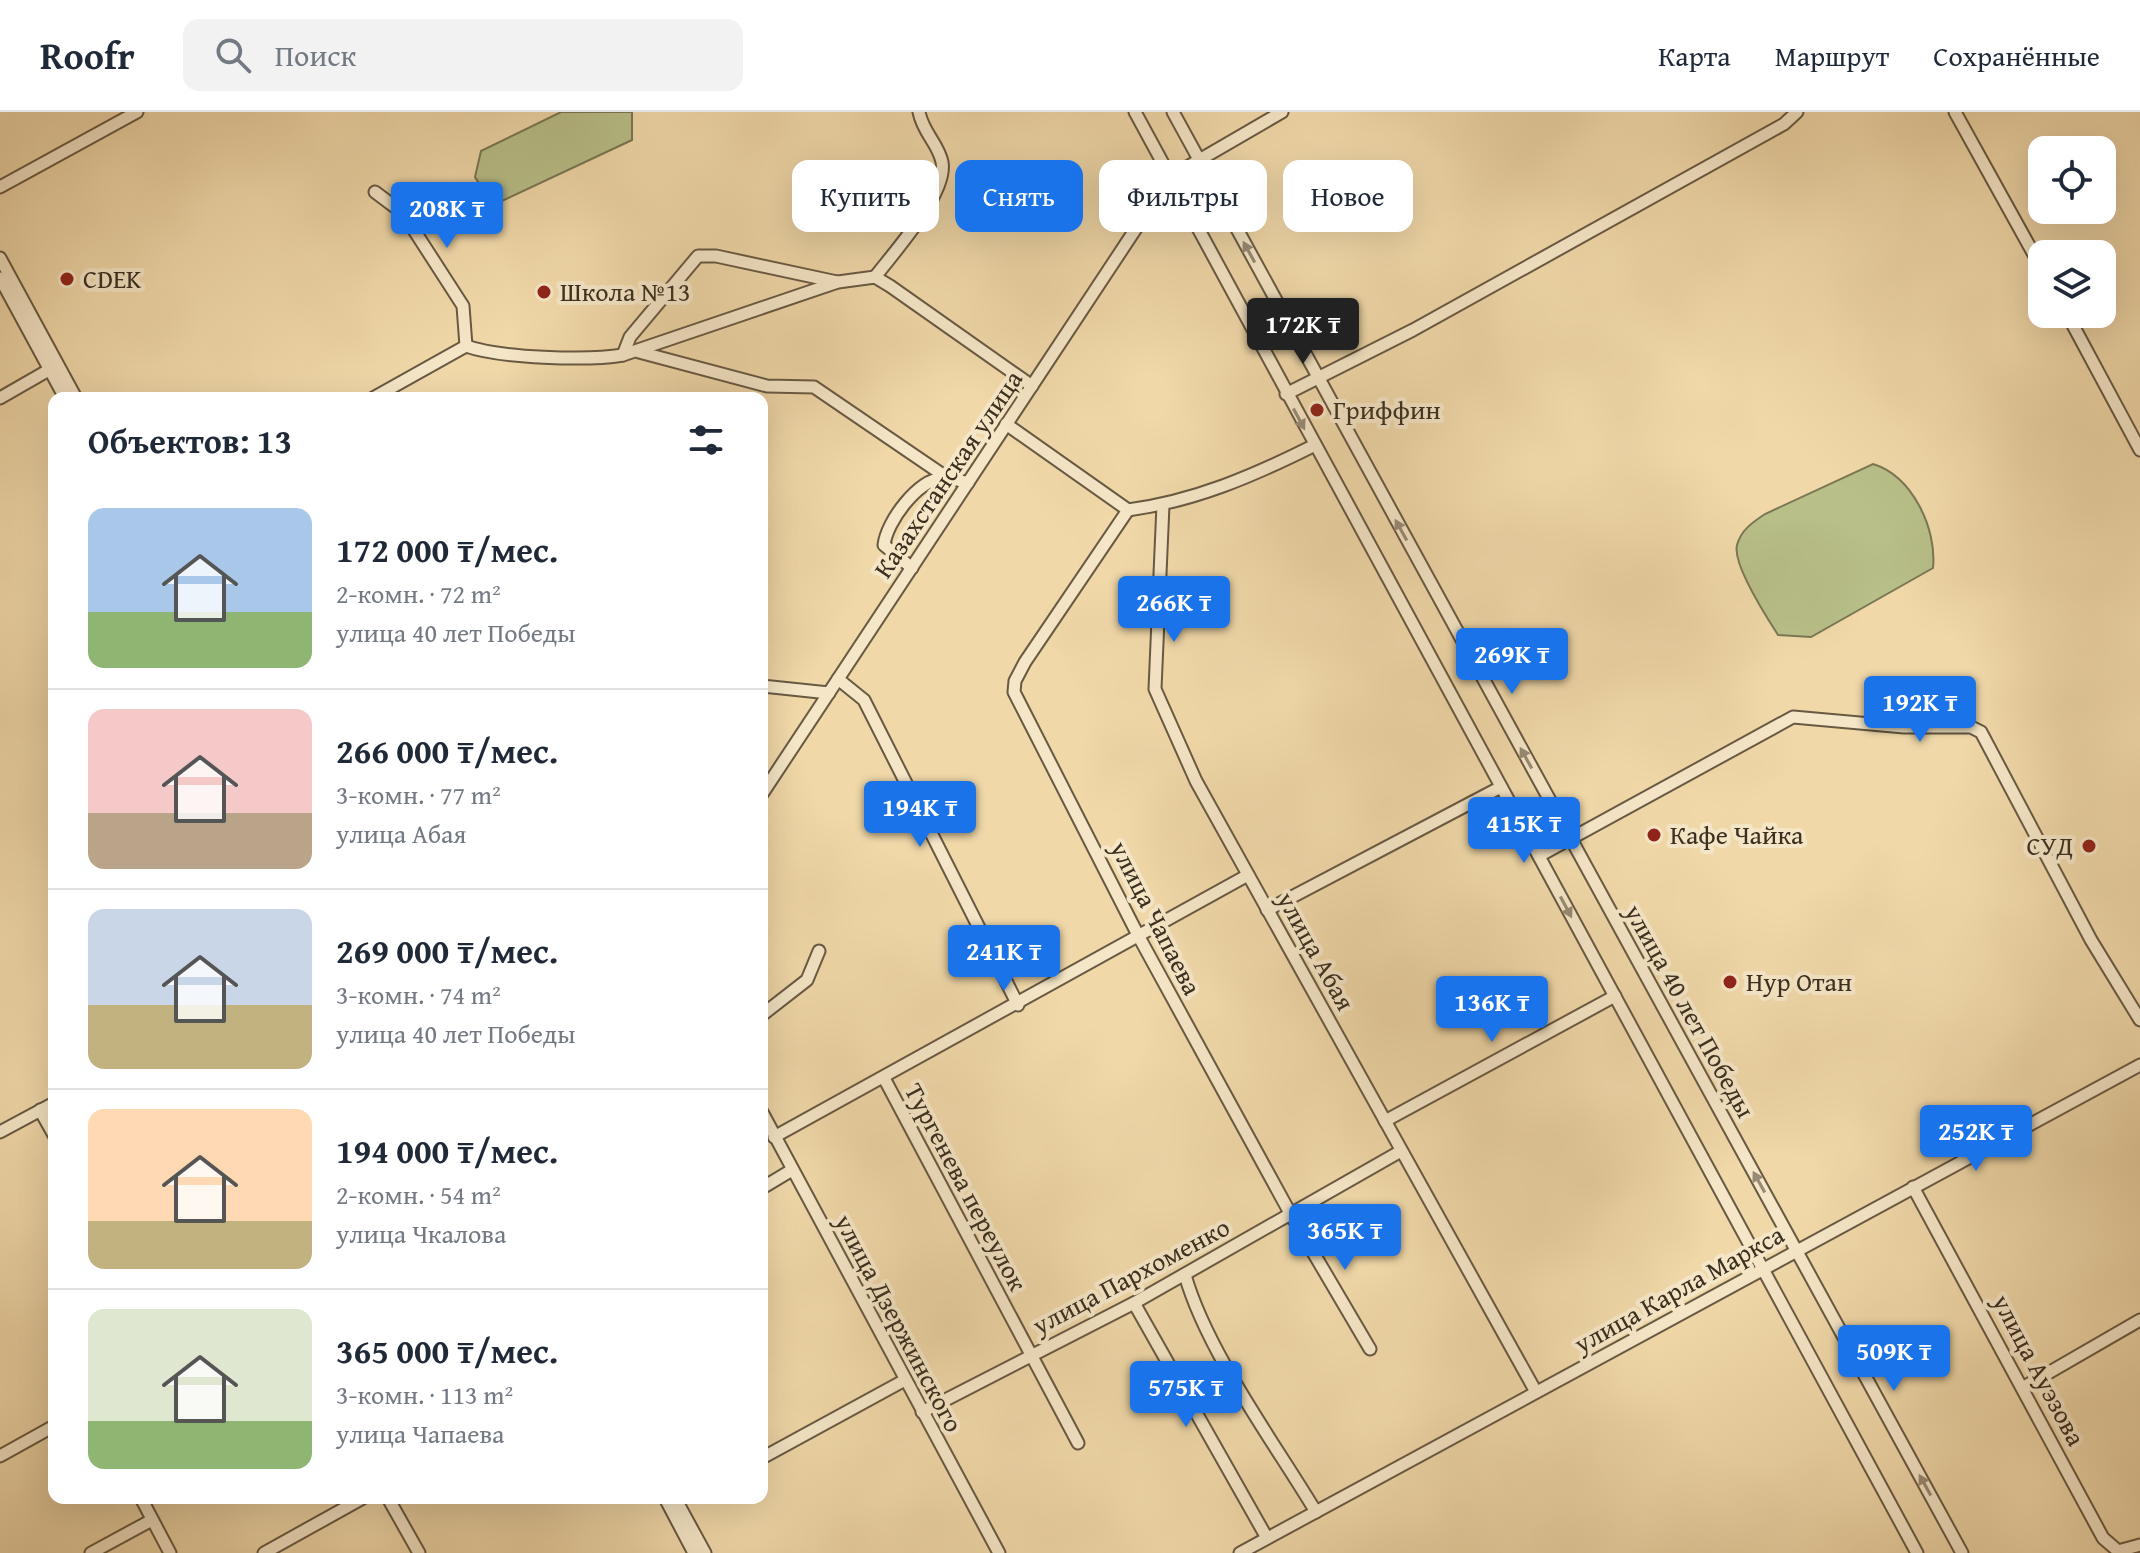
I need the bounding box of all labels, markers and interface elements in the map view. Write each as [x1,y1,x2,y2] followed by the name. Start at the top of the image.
[183,19,743,91] search box
[40,27,135,83] text: Roofr
[211,33,255,77] icon: search
[275,33,356,77] text: Поиск
[1658,35,1731,76] text: Карта
[1775,35,1889,76] text: Маршрут
[1933,35,2100,76] text: Сохранённые
[2028,136,2116,328] map controls
[2028,136,2116,224] button: locate
[792,160,939,232] chip: Купить
[955,160,1083,232] chip: Снять
[1099,160,1267,232] chip: Фильтры
[1283,160,1413,232] chip: Новое
[382,182,512,250] pin: 208K ₸
[409,188,485,227] text: 208K ₸
[2028,240,2116,328] button: layers
[1242,241,1256,264] one-way arrow
[83,259,142,298] place label: CDEK
[58,270,76,288] marker: CDEK
[560,272,691,311] place label: Школа №13
[535,283,553,301] marker: Школа №13
[1238,298,1368,366] pin: 172K ₸
[1265,304,1341,343] text: 172K ₸
[863,361,1032,586] street label: Казахстанская улица
[1333,390,1441,429] place label: Гриффин
[1308,401,1326,419] marker: Гриффин
[1293,407,1306,430] one-way arrow
[88,416,292,465] text: Объектов: 13
[684,418,728,462] icon: filters
[1394,518,1408,541] one-way arrow
[336,525,558,574] text: 172 000 ₸/мес.
[152,540,248,636] icon: home
[336,574,501,613] text: 2-комн. · 72 m²
[1109,576,1239,644] pin: 266K ₸
[1136,582,1212,621] text: 266K ₸
[336,613,575,652] text: улица 40 лет Победы
[1447,628,1577,696] pin: 269K ₸
[1474,634,1550,673] text: 269K ₸
[1855,676,1985,744] pin: 192K ₸
[1882,682,1958,721] text: 192K ₸
[336,726,558,775] text: 266 000 ₸/мес.
[152,741,248,837] icon: home
[1519,746,1533,769] one-way arrow
[336,775,501,814] text: 3-комн. · 77 m²
[855,781,985,849] pin: 194K ₸
[882,787,958,826] text: 194K ₸
[1459,797,1589,865] pin: 415K ₸
[1486,803,1562,842] text: 415K ₸
[336,814,467,853] text: улица Абая
[1670,815,1804,854] place label: Кафе Чайка
[1645,826,1663,844] marker: Кафе Чайка
[2026,826,2073,865] place label: СУД
[1100,833,1212,1002] street label: улица Чапаева
[2080,837,2098,855] marker: СУД
[1267,883,1365,1017] street label: улица Абая
[1559,895,1573,918] one-way arrow
[1615,896,1766,1125] street label: улица 40 лет Победы
[939,925,1069,993] pin: 241K ₸
[336,926,558,975] text: 269 000 ₸/мес.
[966,931,1042,970] text: 241K ₸
[152,941,248,1037] icon: home
[1746,962,1852,1001] place label: Нур Отан
[1721,973,1739,991] marker: Нур Отан
[336,975,501,1014] text: 3-комн. · 74 m²
[1427,976,1557,1044] pin: 136K ₸
[1454,982,1530,1021] text: 136K ₸
[336,1014,575,1053] text: улица 40 лет Победы
[895,1076,1038,1298] street label: Тургенева переулок
[1911,1105,2041,1173] pin: 252K ₸
[1938,1111,2014,1150] text: 252K ₸
[336,1126,558,1175] text: 194 000 ₸/мес.
[152,1141,248,1237] icon: home
[1752,1171,1766,1193] one-way arrow
[336,1175,501,1214] text: 2-комн. · 54 m²
[1280,1204,1410,1272] pin: 365K ₸
[825,1206,974,1439] street label: улица Дзержинского
[1024,1207,1236,1344] street label: улица Пархоменко
[1307,1210,1383,1249] text: 365K ₸
[336,1214,506,1253] text: улица Чкалова
[1566,1214,1792,1363] street label: улица Карла Маркса
[1983,1286,2096,1453] street label: улица Ауэзова
[1829,1325,1959,1393] pin: 509K ₸
[336,1326,558,1375] text: 365 000 ₸/мес.
[1856,1331,1932,1370] text: 509K ₸
[152,1341,248,1437] icon: home
[1121,1361,1251,1429] pin: 575K ₸
[1148,1367,1224,1406] text: 575K ₸
[336,1375,513,1414] text: 3-комн. · 113 m²
[336,1414,504,1453] text: улица Чапаева
[1918,1473,1931,1496] one-way arrow

